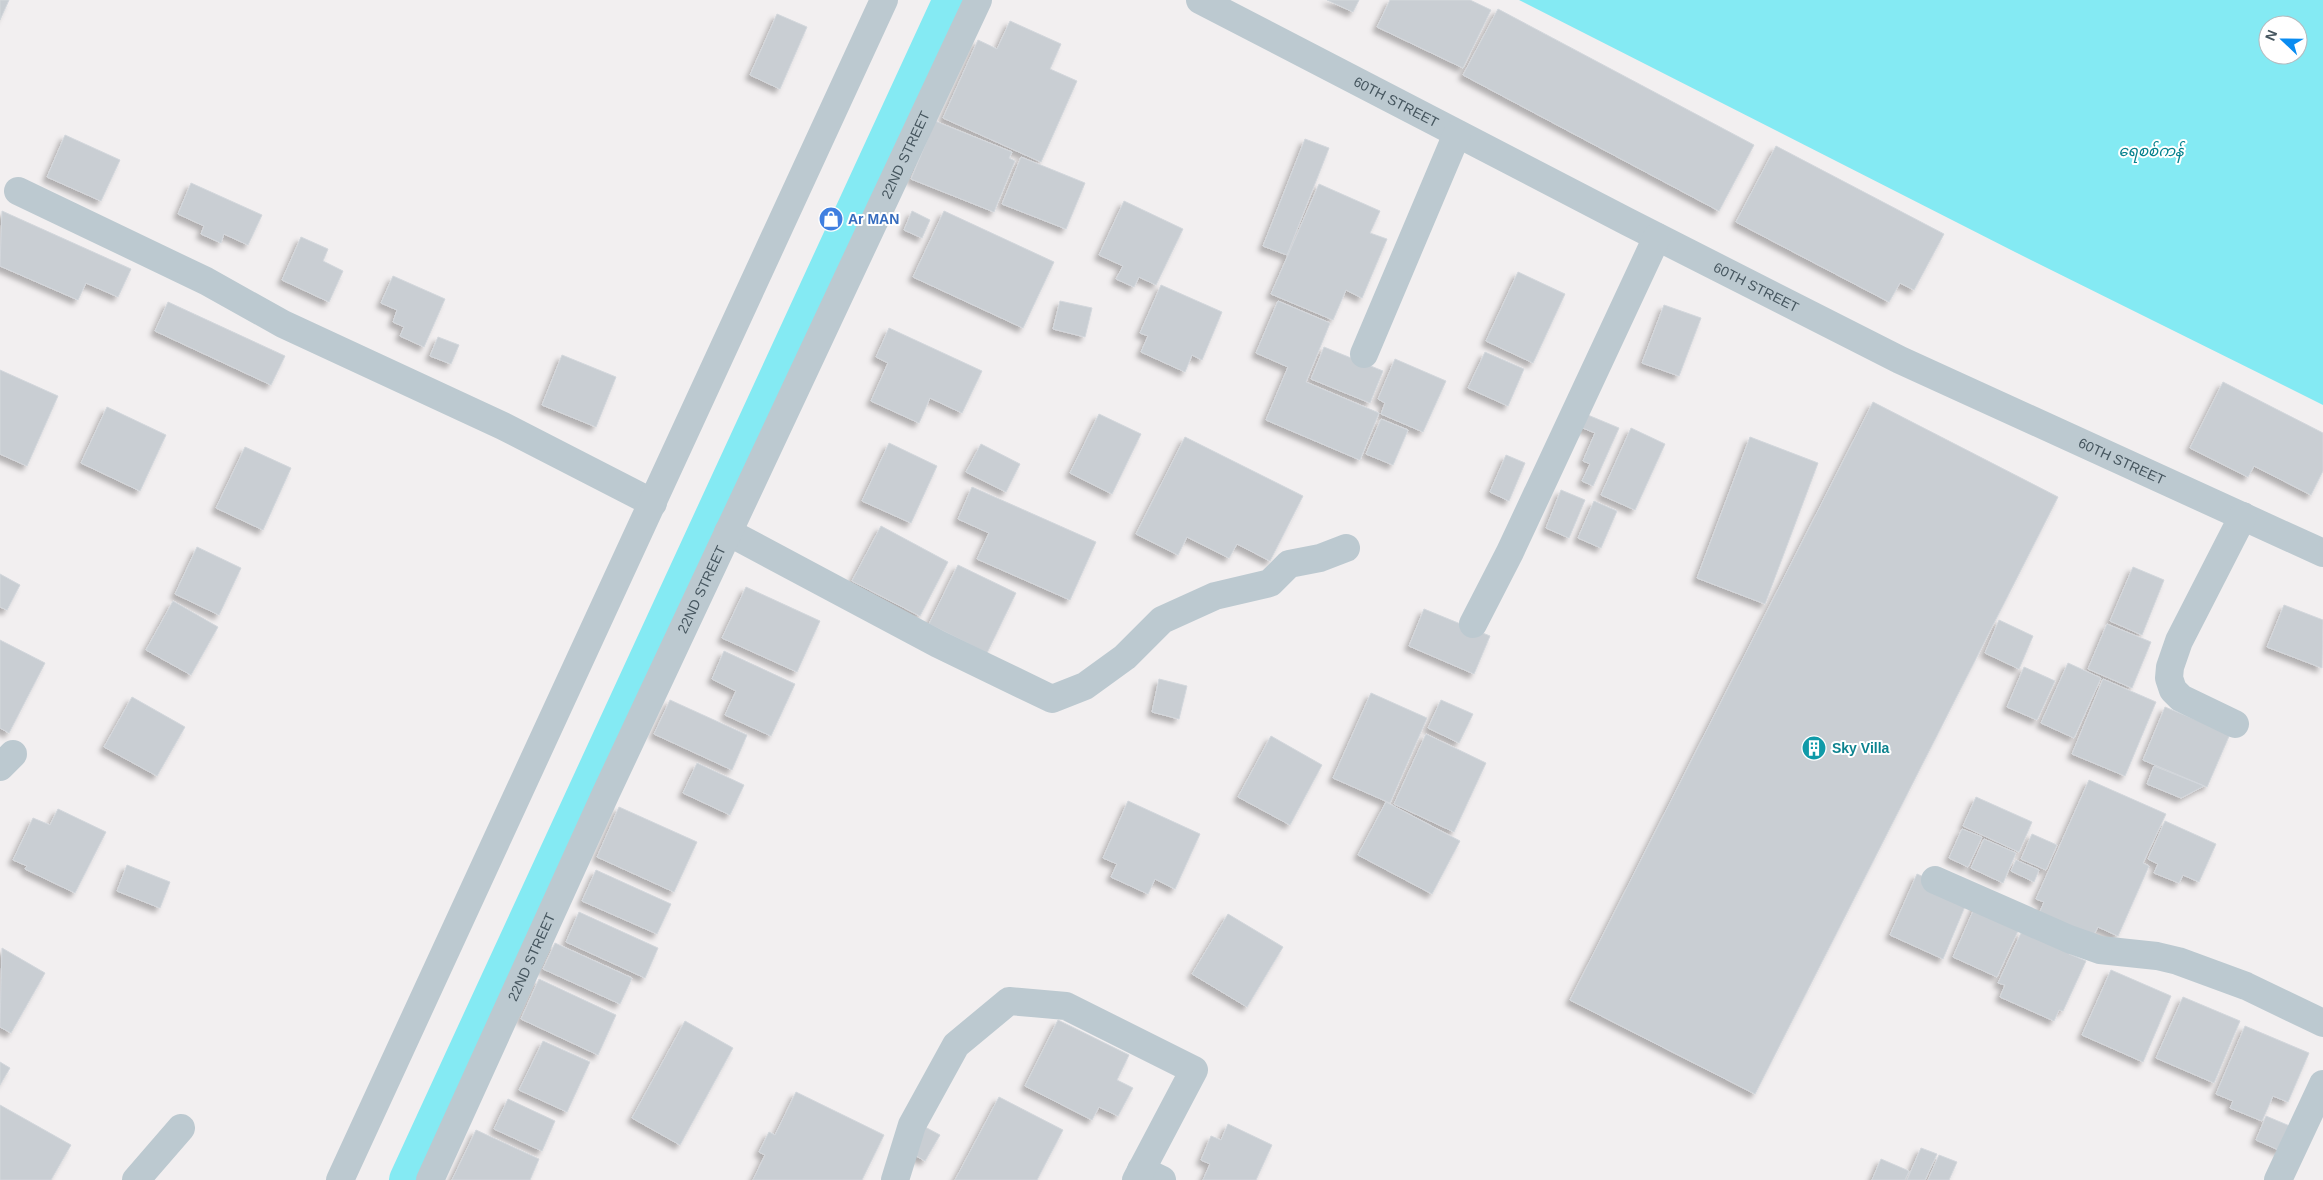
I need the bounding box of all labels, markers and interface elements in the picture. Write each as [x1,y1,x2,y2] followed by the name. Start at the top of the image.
[2258,15,2308,65] north arrow
[2262,27,2280,43] text: N
[1351,73,1442,131] street label: 60TH STREET
[878,108,933,201] street label: 22ND STREET
[2118,140,2186,163] water label: ရေစစ်ကန်
[818,206,844,232] shop icon: Ar MAN
[848,211,899,227] place label: Ar MAN
[1711,259,1802,316] street label: 60TH STREET
[2076,435,2168,488] street label: 60TH STREET
[674,543,729,636] street label: 22ND STREET
[1801,735,1827,761] building icon: Sky Villa
[1832,740,1890,756] place label: Sky Villa
[504,910,559,1004] street label: 22ND STREET

